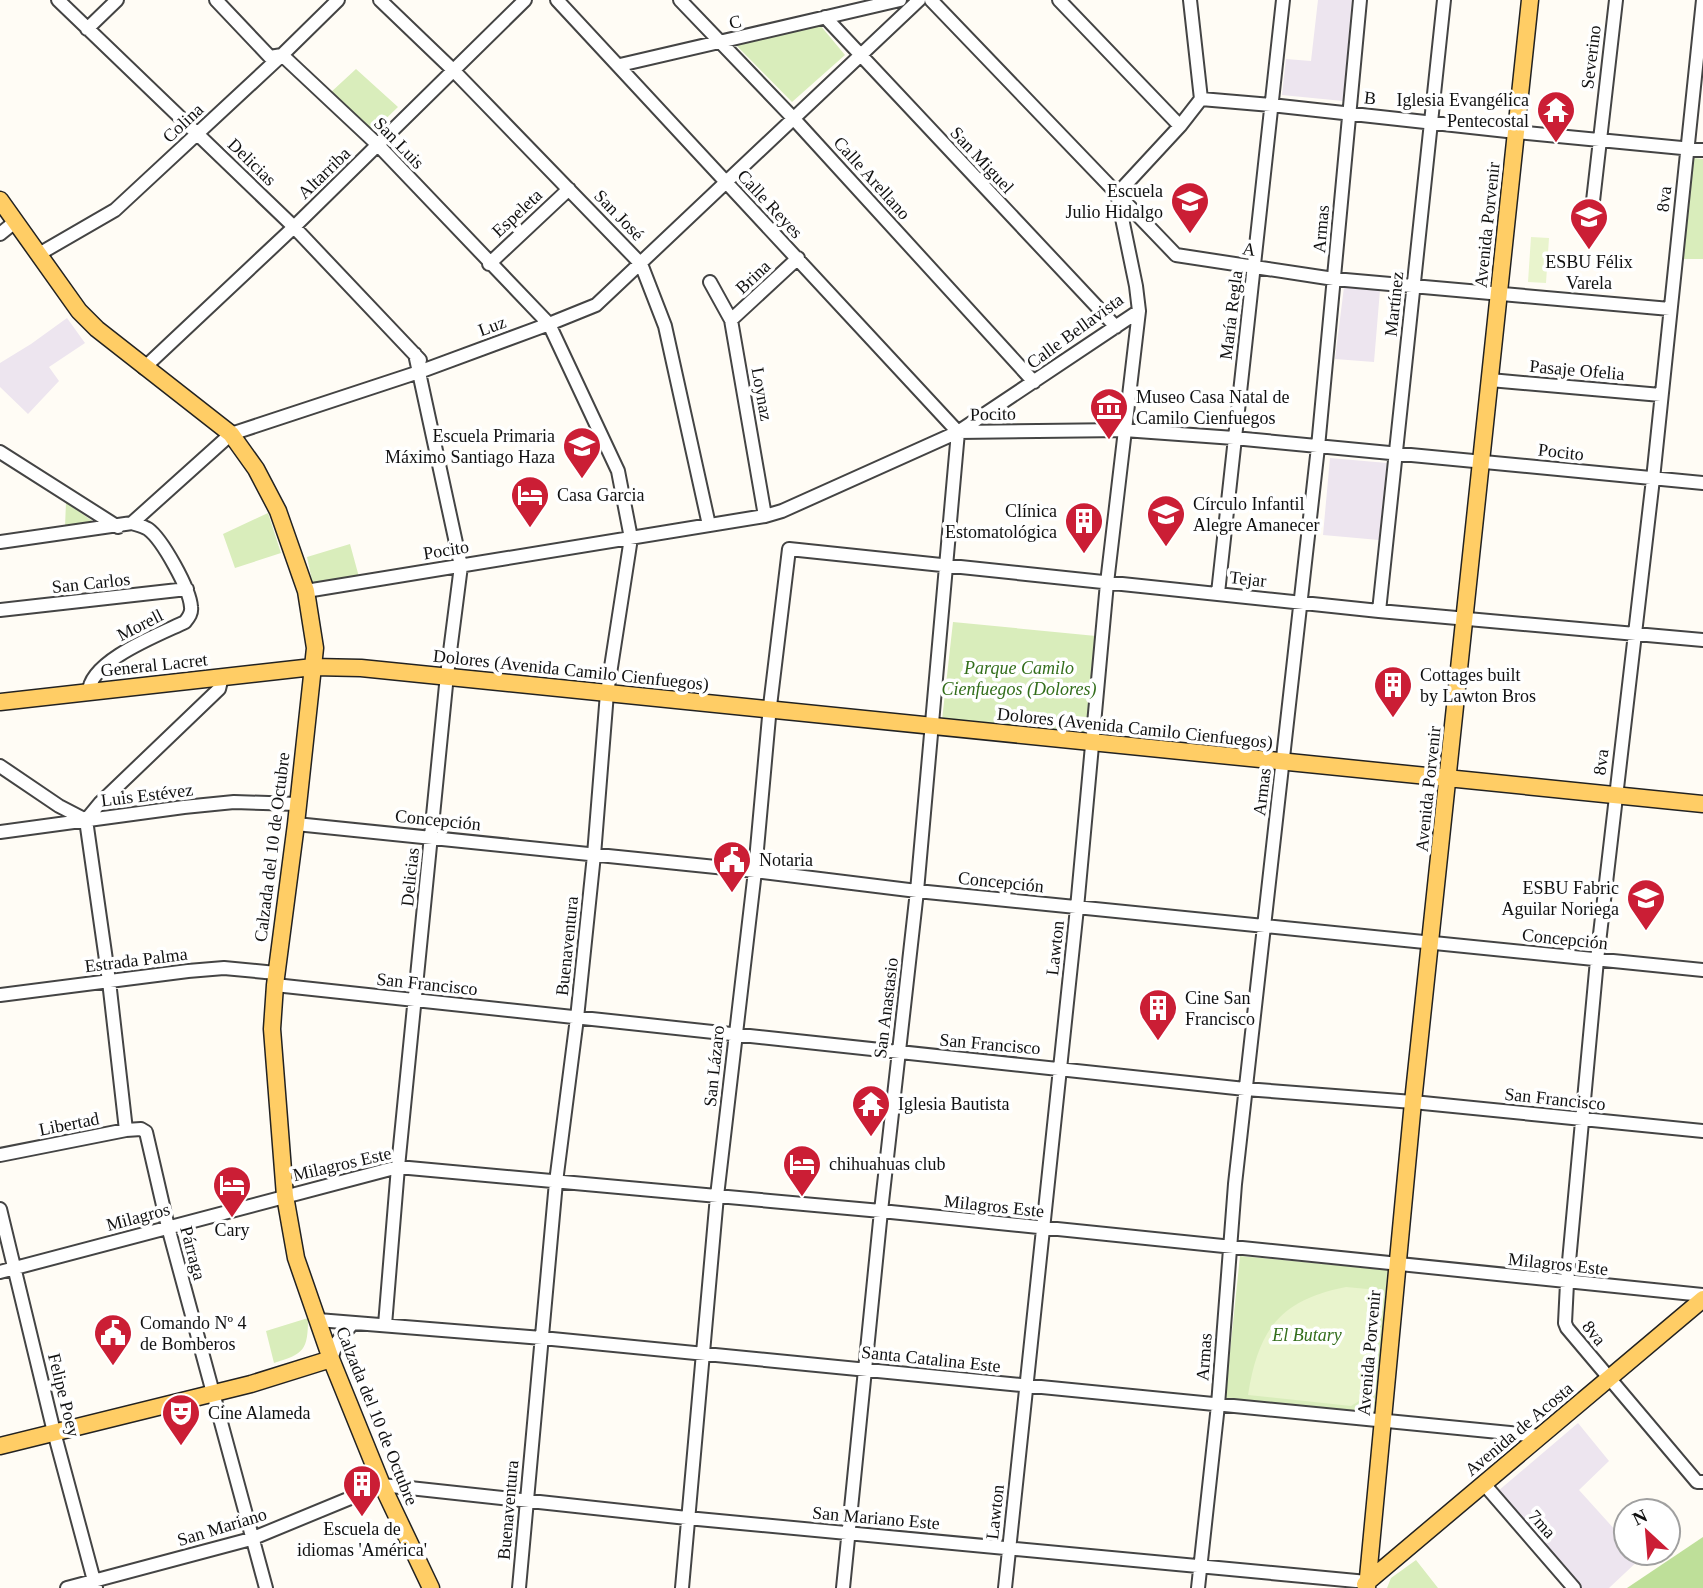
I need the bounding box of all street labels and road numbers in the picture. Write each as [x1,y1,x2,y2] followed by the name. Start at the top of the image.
[727,11,743,33] street label: C
[1577,24,1605,90] street label: Severino
[1363,87,1377,109] street label: B
[159,99,207,147] street label: Colina
[370,113,428,173] street label: San Luis
[946,123,1018,197] street label: San Miguel
[830,132,914,224] street label: Calle Arellano
[224,134,280,190] street label: Delicias
[294,143,354,203] street label: Altarriba
[1470,161,1504,289] street label: Avenida Porvenir
[733,166,807,242] street label: Calle Reyes
[488,185,546,241] street label: Espeleta
[1653,185,1675,213] street label: 8va
[590,186,648,244] street label: San José
[1309,204,1333,254] street label: Armas
[1241,238,1257,260] street label: A
[732,256,774,298] street label: Brina
[1216,269,1246,361] street label: María Regla
[1381,271,1407,337] street label: Martínez
[1023,289,1127,373] street label: Calle Bellavista
[475,312,509,340] street label: Luz
[1529,356,1625,384] street label: Pasaje Ofelia
[747,366,777,422] street label: Loynaz
[970,404,1016,424] street label: Pocito
[1537,440,1585,464] street label: Pocito
[422,537,470,563] street label: Pocito
[1229,567,1267,591] street label: Tejar
[51,569,131,597] street label: San Carlos
[114,605,166,645] street label: Morell
[432,646,710,695] street label: Dolores (Avenida Camilo Cienfuegos)
[100,649,208,681] street label: General Lacret
[996,704,1274,753] street label: Dolores (Avenida Camilo Cienfuegos)
[1411,725,1445,853] street label: Avenida Porvenir
[1589,748,1613,776] street label: 8va
[250,751,294,943] street label: Calzada del 10 de Octubre
[1249,767,1275,817] street label: Armas
[100,779,194,811] street label: Luis Estévez
[394,806,482,834] street label: Concepción
[397,847,423,907] street label: Delicias
[957,868,1045,896] street label: Concepción
[552,895,582,997] street label: Buenaventura
[1042,920,1068,976] street label: Lawton
[1521,925,1609,953] street label: Concepción
[83,944,189,976] street label: Estrada Palma
[870,956,902,1060] street label: San Anastasio
[375,969,479,999] street label: San Francisco
[700,1024,728,1108] street label: San Lázaro
[939,1030,1041,1058] street label: San Francisco
[1503,1084,1607,1114] street label: San Francisco
[37,1108,101,1140] street label: Libertad
[291,1143,393,1185] street label: Milagros Este
[943,1191,1045,1221] street label: Milagros Este
[104,1199,172,1235] street label: Milagros
[176,1224,210,1282] street label: Párraga
[1507,1249,1609,1279] street label: Milagros Este
[1354,1289,1384,1417] street label: Avenida Porvenir
[1578,1317,1610,1349] street label: 8va
[332,1324,422,1508] street label: Calzada del 10 de Octubre
[1192,1332,1216,1382] street label: Armas
[860,1342,1002,1376] street label: Santa Catalina Este
[44,1351,84,1439] street label: Felipe Poey
[1461,1378,1577,1480] street label: Avenida de Acosta
[494,1459,522,1561] street label: Buenaventura
[982,1484,1008,1540] street label: Lawton
[811,1502,941,1534] street label: San Mariano Este
[175,1504,269,1550] street label: San Mariano
[1524,1506,1560,1542] street label: 7ma

